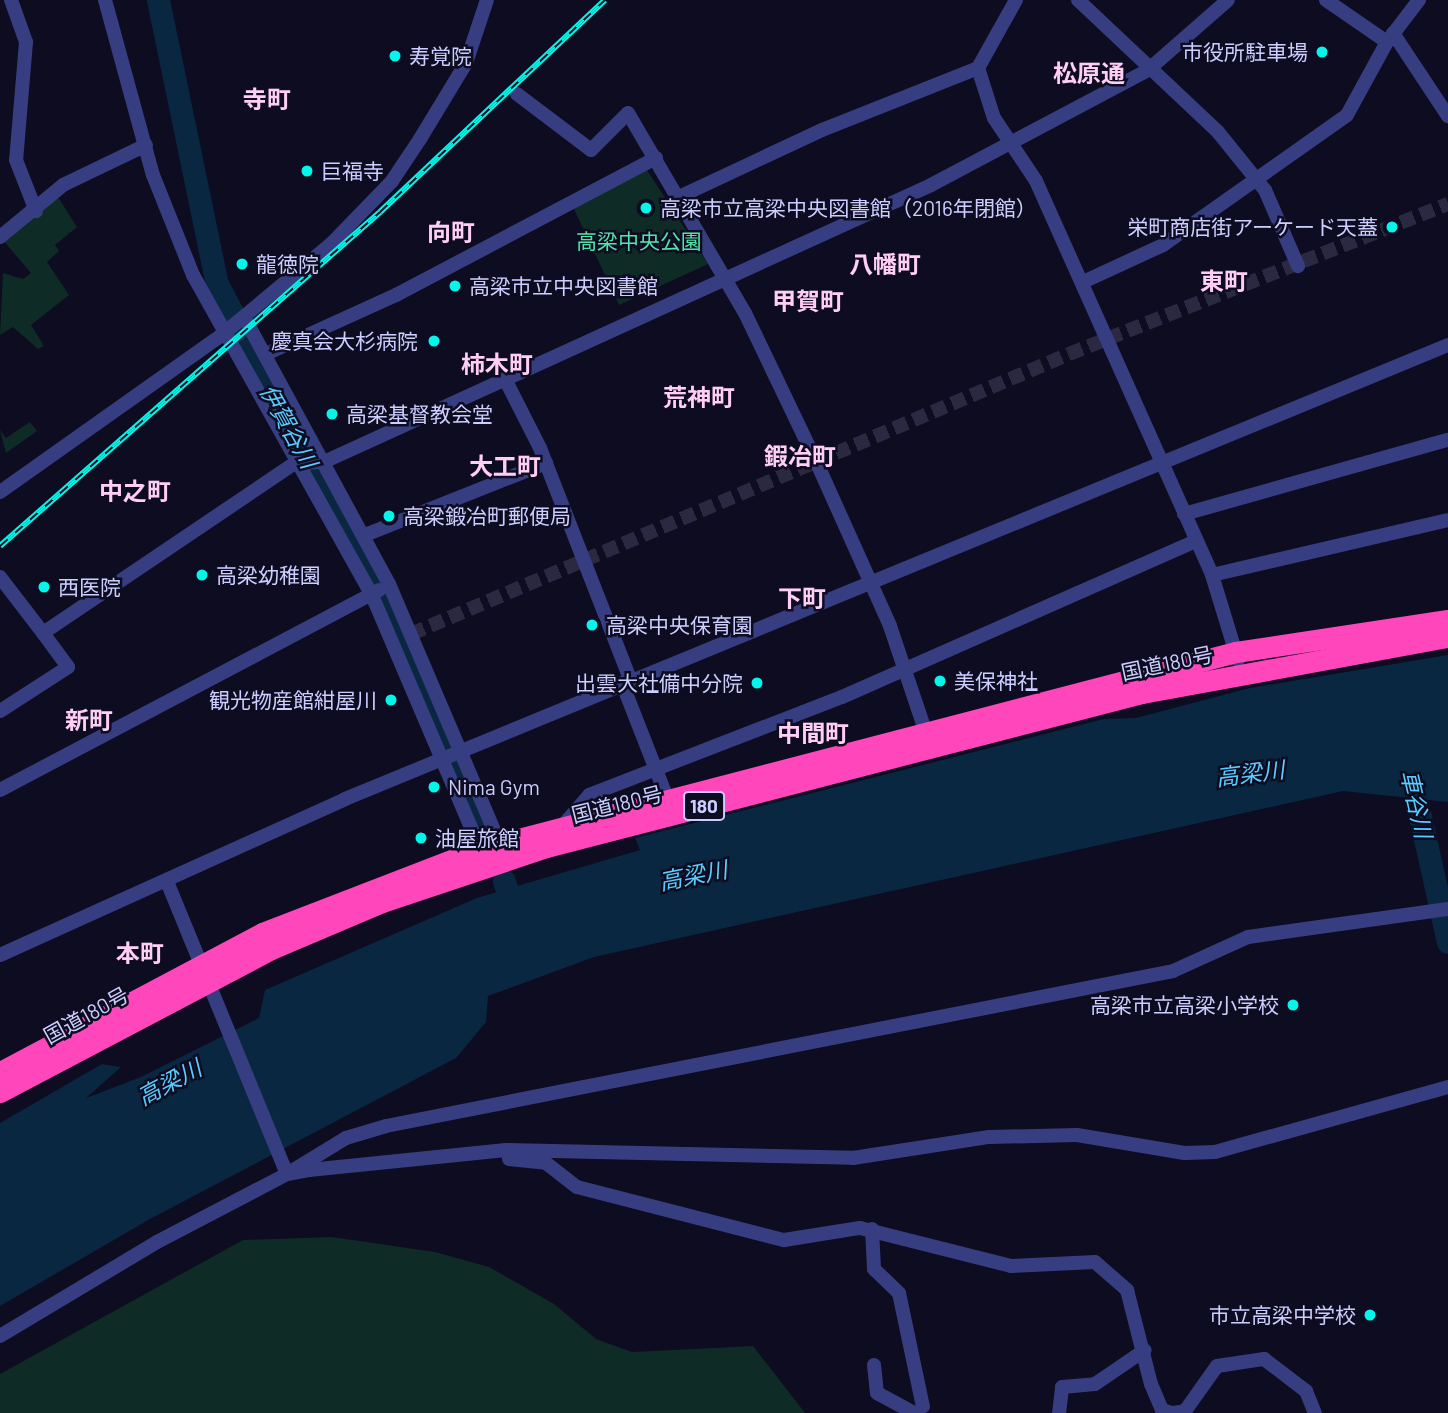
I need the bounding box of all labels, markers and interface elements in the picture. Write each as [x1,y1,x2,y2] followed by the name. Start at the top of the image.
[1182,39,1308,65] place label: 市役所駐車場
[409,43,472,69] place label: 寿覚院
[1314,44,1330,60] marker: 市役所駐車場
[387,48,403,64] marker: 寿覚院
[1053,59,1125,87] district label: 松原通
[243,85,291,113] district label: 寺町
[321,158,384,184] place label: 巨福寺
[299,163,315,179] marker: 巨福寺
[660,195,1037,221] place label: 高梁市立高梁中央図書館（2016年閉館）
[638,200,654,216] marker: 高梁市立高梁中央図書館（2016年閉館）
[1127,214,1378,240] place label: 栄町商店街アーケード天蓋
[427,218,475,246] district label: 向町
[1384,219,1400,235] marker: 栄町商店街アーケード天蓋
[576,228,702,254] park label: 高梁中央公園
[849,250,921,278] district label: 八幡町
[256,251,319,277] place label: 龍徳院
[234,256,250,272] marker: 龍徳院
[1200,267,1248,295] district label: 東町
[469,273,658,299] place label: 高梁市立中央図書館
[447,278,463,294] marker: 高梁市立中央図書館
[772,287,844,315] district label: 甲賀町
[271,328,418,354] place label: 慶真会大杉病院
[424,331,444,351] marker: 慶真会大杉病院
[461,350,533,378] district label: 柿木町
[255,379,323,473] water label: 伊賀谷川
[663,383,735,411] district label: 荒神町
[346,401,493,427] place label: 高梁基督教会堂
[324,406,340,422] marker: 高梁基督教会堂
[764,442,836,470] district label: 鍜冶町
[469,452,541,480] district label: 大工町
[99,477,171,505] district label: 中之町
[403,503,571,529] place label: 高梁鍛冶町郵便局
[381,508,397,524] marker: 高梁鍛冶町郵便局
[216,562,321,588] place label: 高梁幼稚園
[194,567,210,583] marker: 高梁幼稚園
[58,574,121,600] place label: 西医院
[36,579,52,595] marker: 西医院
[778,584,826,612] district label: 下町
[606,612,753,638] place label: 高梁中央保育園
[584,617,600,633] marker: 高梁中央保育園
[1119,641,1215,685] street label: 国道180号
[954,668,1038,694] place label: 美保神社
[575,670,743,696] place label: 出雲大社備中分院
[932,673,948,689] marker: 美保神社
[749,675,765,691] marker: 出雲大社備中分院
[209,687,377,713] place label: 観光物産館紺屋川
[383,692,399,708] marker: 観光物産館紺屋川
[65,706,113,734] district label: 新町
[777,719,849,747] district label: 中間町
[1214,755,1286,791] water label: 高梁川
[1396,767,1438,841] water label: 車谷川
[448,774,540,800] place label: Nima Gym
[426,779,442,795] marker: Nima Gym
[569,781,665,827] street label: 国道180号
[683,790,725,821] road number: 180
[435,825,519,851] place label: 油屋旅館
[413,830,429,846] marker: 油屋旅館
[657,855,729,895] water label: 高梁川
[116,939,164,967] district label: 本町
[39,981,133,1049] street label: 国道180号
[1090,992,1279,1018] place label: 高梁市立高梁小学校
[1285,997,1301,1013] marker: 高梁市立高梁小学校
[132,1054,206,1110] water label: 高梁川
[1209,1302,1356,1328] place label: 市立高梁中学校
[1362,1307,1378,1323] marker: 市立高梁中学校

